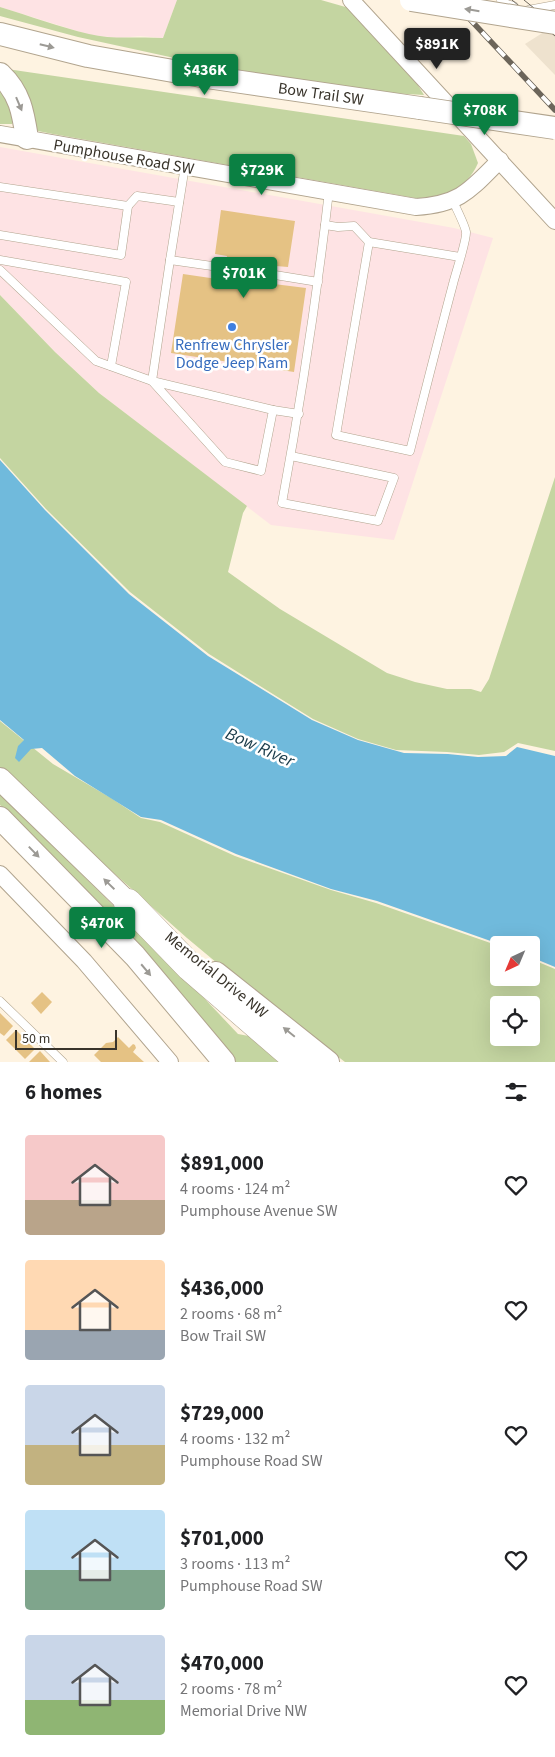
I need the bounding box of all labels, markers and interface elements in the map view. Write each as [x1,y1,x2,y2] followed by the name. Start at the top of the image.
[464,6,480,14] one-way arrow
[402,28,472,70] pin: $891K
[415,33,459,55] text: $891K
[40,42,55,50] one-way arrow
[170,54,240,96] pin: $436K
[183,59,227,81] text: $436K
[277,77,365,111] street label: Bow Trail SW
[450,94,520,136] pin: $708K
[16,97,24,111] one-way arrow
[463,99,507,121] text: $708K
[52,134,196,180] street label: Pumphouse Road SW
[227,154,297,196] pin: $729K
[240,159,284,181] text: $729K
[209,256,279,299] pin: $701K
[222,262,266,284] text: $701K
[226,321,238,333] marker: Renfrew Chrysler Dodge Jeep Ram
[175,334,289,374] place label: Renfrew Chrysler Dodge Jeep Ram
[221,721,299,774] water label: Bow River
[28,846,40,858] one-way arrow
[103,879,115,891] one-way arrow
[67,906,137,949] pin: $470K
[80,912,124,934] text: $470K
[160,926,273,1024] street label: Memorial Drive NW
[490,936,540,986] north arrow
[490,936,540,1046] map controls
[141,963,152,976] one-way arrow
[490,996,540,1046] button: locate
[283,1026,296,1037] one-way arrow
[15,1027,118,1050] scale bar
[22,1029,50,1049] text: 50 m
[25,1077,102,1107] text: 6 homes
[502,1078,530,1106] icon: filters
[180,1148,264,1178] text: $891,000
[65,1155,125,1215] icon: home
[502,1171,530,1199] icon: heart
[180,1178,290,1200] text: 4 rooms · 124 m²
[180,1200,337,1222] text: Pumphouse Avenue SW
[180,1273,264,1303] text: $436,000
[65,1280,125,1340] icon: home
[502,1296,530,1324] icon: heart
[180,1303,282,1325] text: 2 rooms · 68 m²
[180,1325,266,1347] text: Bow Trail SW
[180,1398,264,1428] text: $729,000
[65,1405,125,1465] icon: home
[502,1421,530,1449] icon: heart
[180,1428,290,1450] text: 4 rooms · 132 m²
[180,1450,322,1472] text: Pumphouse Road SW
[180,1523,264,1553] text: $701,000
[65,1530,125,1590] icon: home
[502,1546,530,1574] icon: heart
[180,1553,290,1575] text: 3 rooms · 113 m²
[180,1575,322,1597] text: Pumphouse Road SW
[180,1648,264,1678] text: $470,000
[65,1655,125,1715] icon: home
[502,1671,530,1699] icon: heart
[180,1678,282,1700] text: 2 rooms · 78 m²
[180,1700,307,1722] text: Memorial Drive NW

